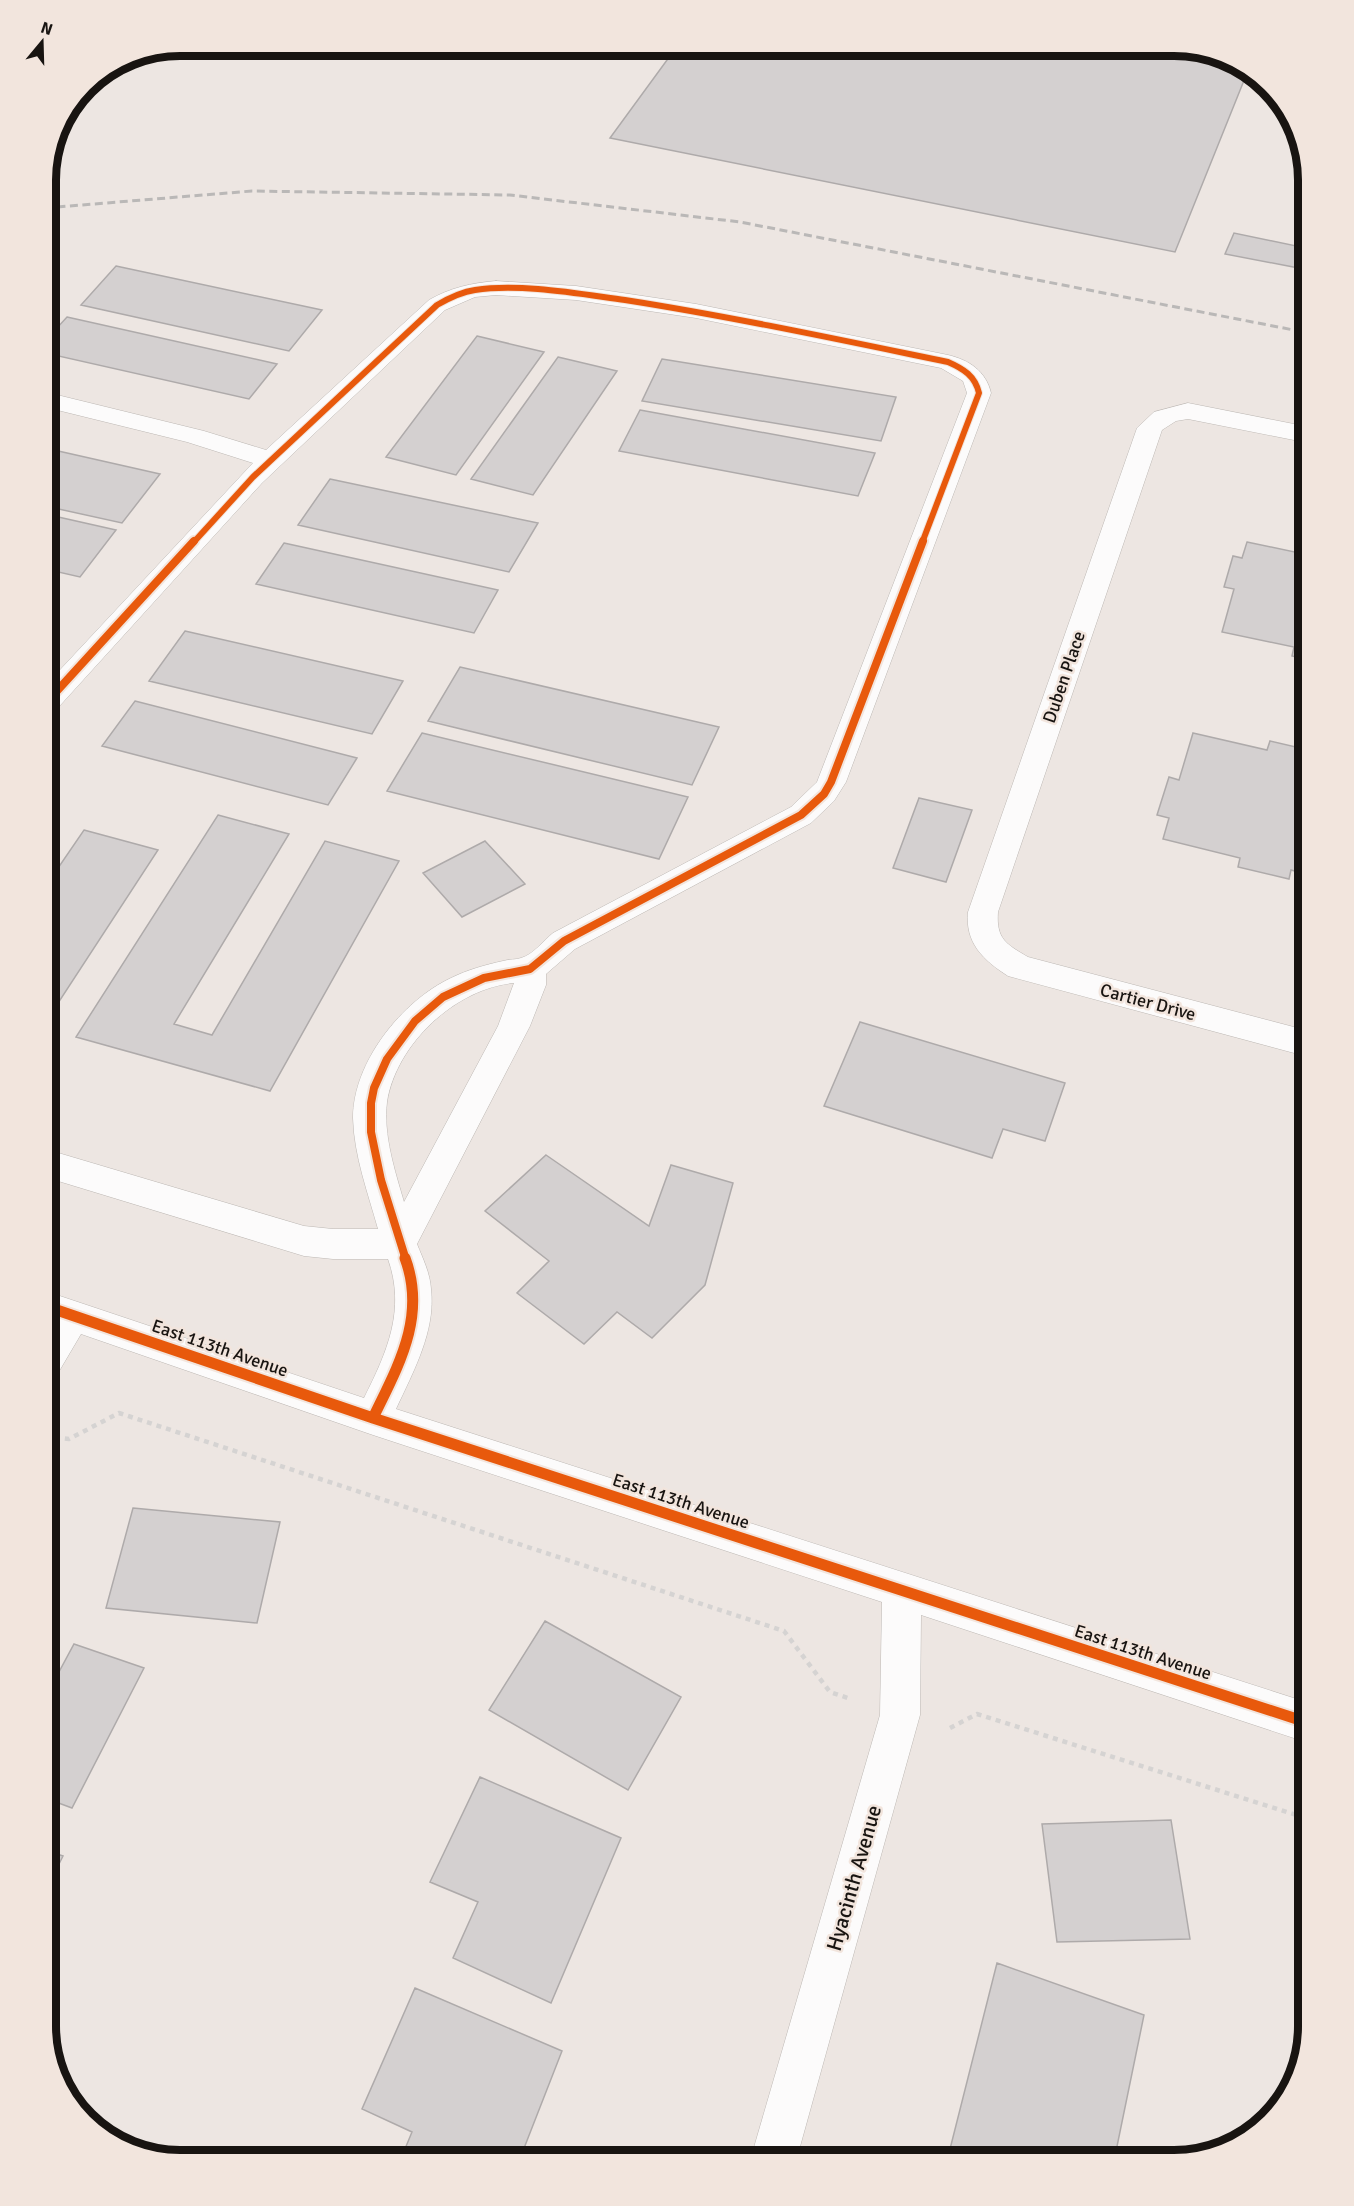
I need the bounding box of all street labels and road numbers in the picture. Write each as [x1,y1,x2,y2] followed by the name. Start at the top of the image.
[1038,628,1090,726] street label: Duben Place
[1098,979,1198,1025] street label: Cartier Drive
[149,1314,291,1382] street label: East 113th Avenue
[610,1468,752,1534] street label: East 113th Avenue
[1072,1619,1214,1685] street label: East 113th Avenue
[821,1802,887,1954] street label: Hyacinth Avenue

